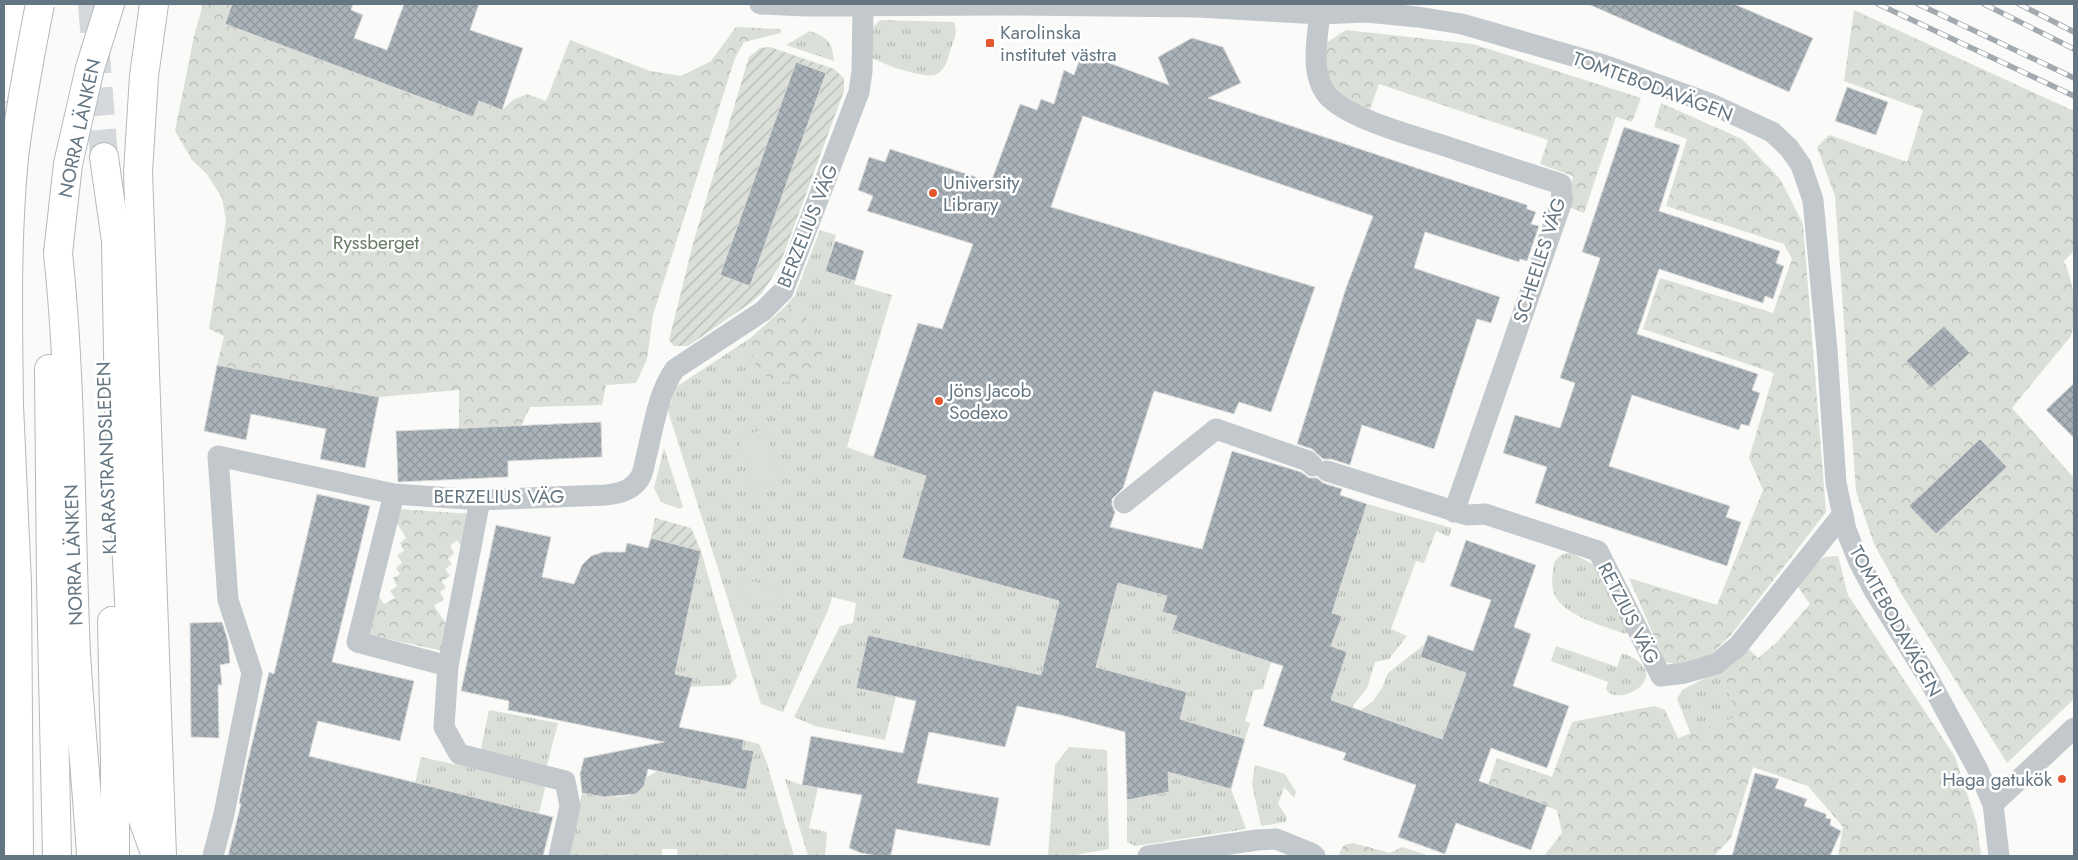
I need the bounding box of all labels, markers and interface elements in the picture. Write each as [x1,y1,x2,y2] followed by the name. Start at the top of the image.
[1000,19,1117,68] place label: Karolinska institutet västra
[984,37,996,49] marker: Karolinska institutet västra
[1569,45,1737,128] street label: TOMTEBODAVÄGEN
[52,56,107,200] street label: NORRA LÄNKEN
[770,160,845,292] street label: BERZELIUS VÄG
[943,169,1020,218] place label: University Library
[927,187,939,199] marker: University Library
[1506,194,1572,326] street label: SCHEELES VÄG
[333,229,420,256] park label: Ryssberget
[90,361,123,555] street label: KLARASTRANDSLEDEN
[946,377,1031,426] place label: Jöns Jacob Sodexo
[933,395,945,407] marker: Jöns Jacob Sodexo
[433,483,565,510] street label: BERZELIUS VÄG
[58,484,89,626] street label: NORRA LÄNKEN
[1843,541,1948,702] street label: TOMTEBODAVÄGEN
[1591,558,1666,669] street label: RETZIUS VÄG
[1942,766,2053,793] place label: Haga gatukök
[2056,773,2068,785] marker: Haga gatukök

